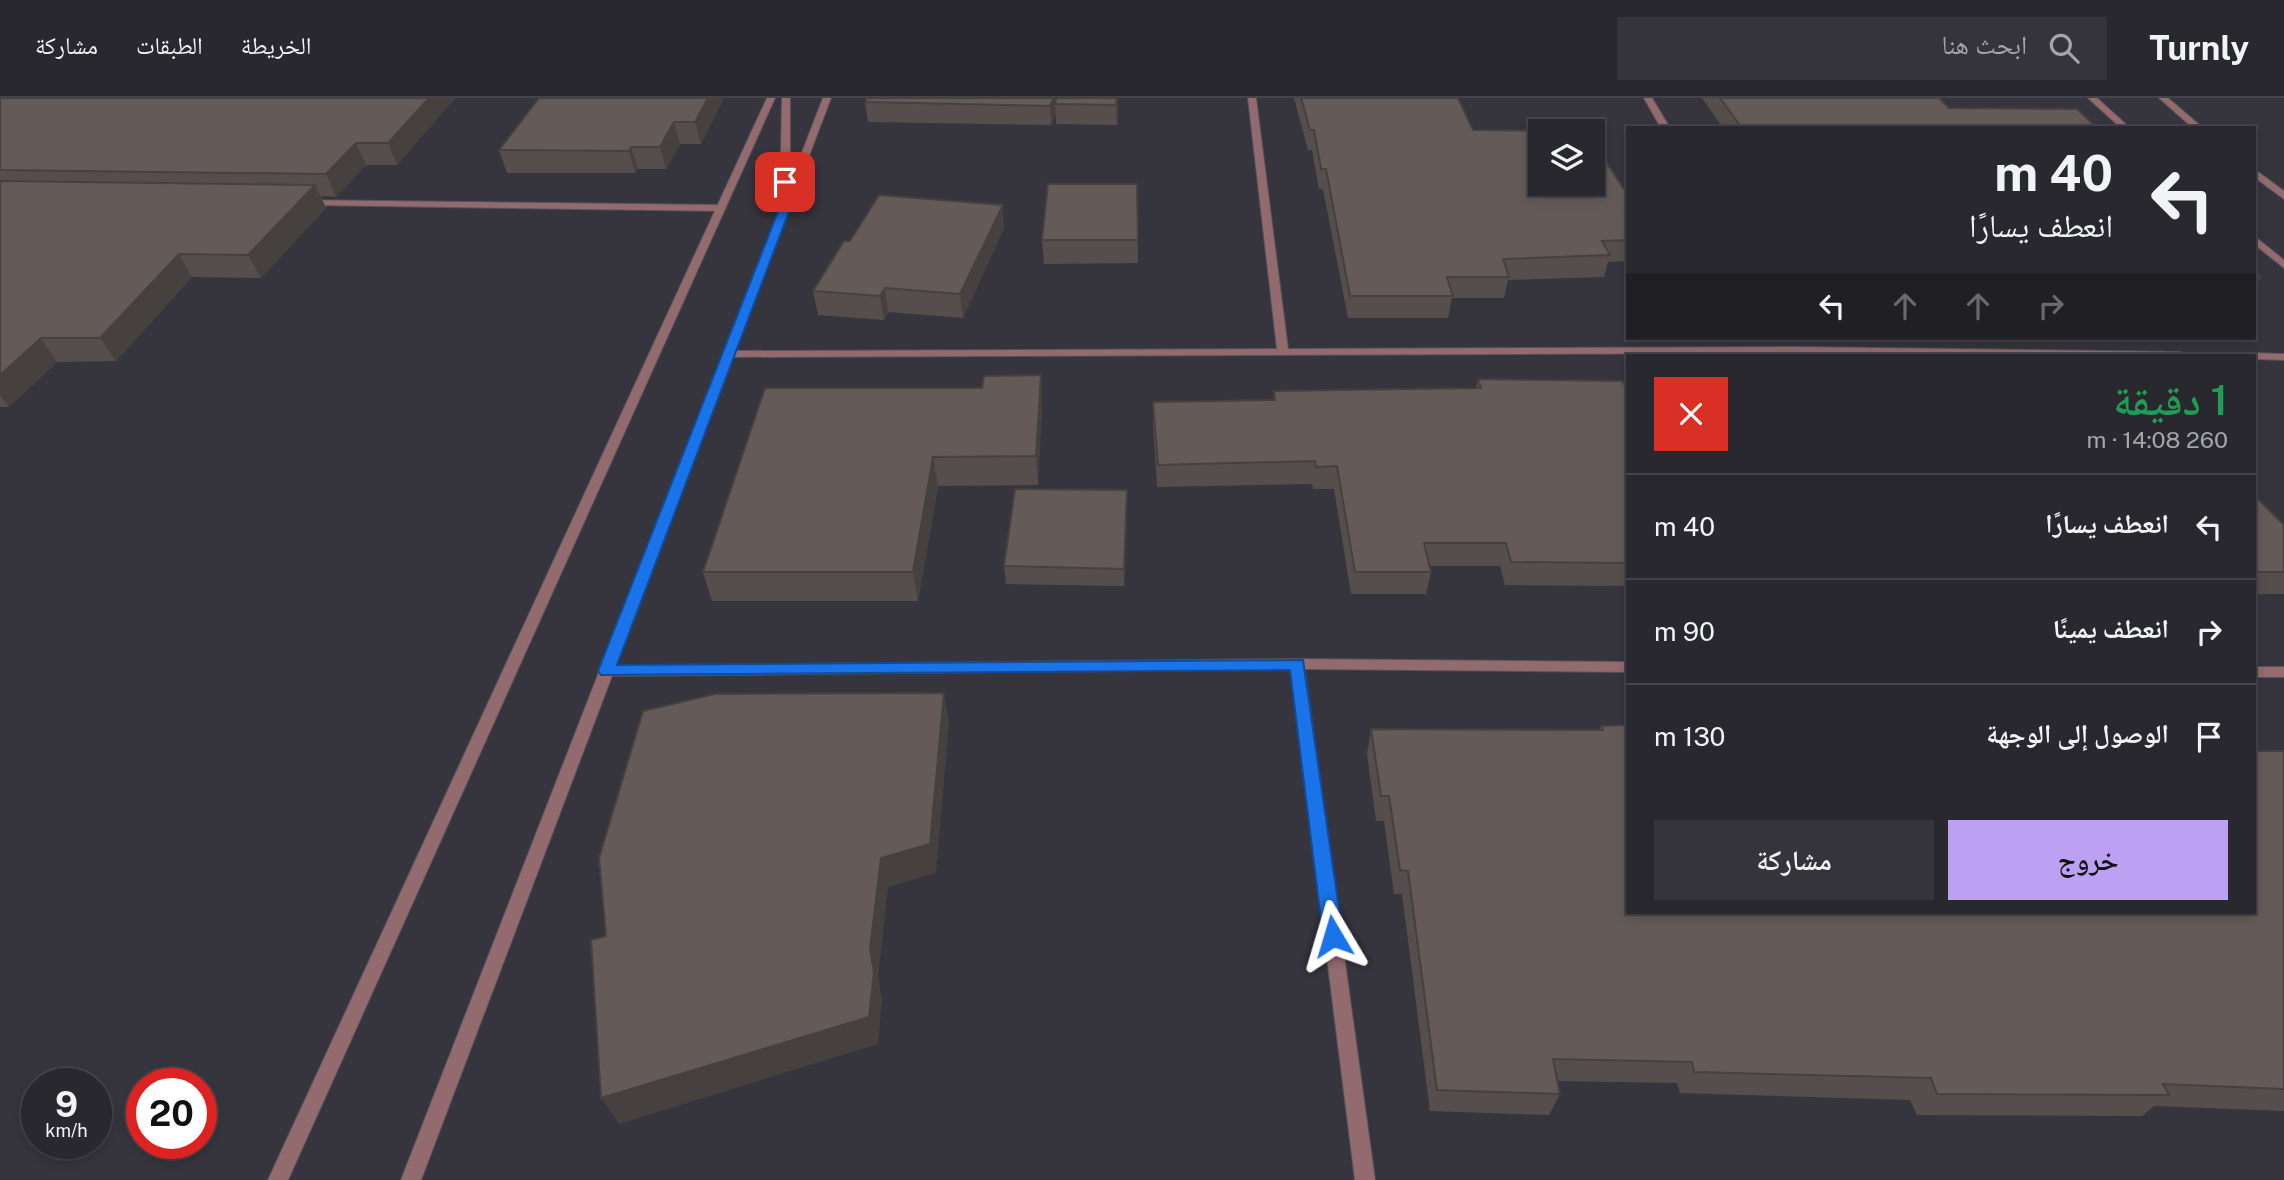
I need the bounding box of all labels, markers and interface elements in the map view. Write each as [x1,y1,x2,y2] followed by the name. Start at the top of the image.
[1617,17,2107,80] search box
[1942,29,2027,60] text: ابحث هنا
[2045,29,2083,67] icon: search
[2149,29,2249,67] text: Turnly
[35,31,98,59] text: مشاركة
[136,31,203,59] text: الطبقات
[241,31,311,59] text: الخريطة
[1528,119,1605,196] map controls
[1528,119,1605,196] button: layers
[1994,144,2113,202] text: 40 m
[755,152,815,212] pin
[2137,154,2228,245] icon: left
[766,163,804,201] icon: arrive
[1969,207,2113,244] text: انعطف يسارًا
[1813,287,1851,325] icon: left
[1886,287,1924,325] icon: ahead
[1959,287,1997,325] icon: ahead
[2032,287,2070,325] icon: right
[2113,375,2228,424] text: 1 دقيقة
[1654,377,1728,451] button: close
[2086,426,2228,453] text: 260 m · 14:08
[2045,508,2169,539] text: انعطف يسارًا
[2190,508,2228,546] icon: left
[1654,511,1715,542] text: 40 m
[2053,613,2169,644] text: انعطف يمينًا
[2190,613,2228,651] icon: right
[1654,616,1715,647] text: 90 m
[1986,718,2169,749] text: الوصول إلى الوجهة
[2190,718,2228,756] icon: arrive
[1654,721,1726,752] text: 130 m
[1654,820,1934,900] button: مشاركة
[1948,820,2228,900] button: خروج
[1296,899,1370,973] position arrow
[126,1068,217,1159] speed limit sign: 20
[55,1084,78,1125] text: 9
[45,1120,88,1141] text: km/h

